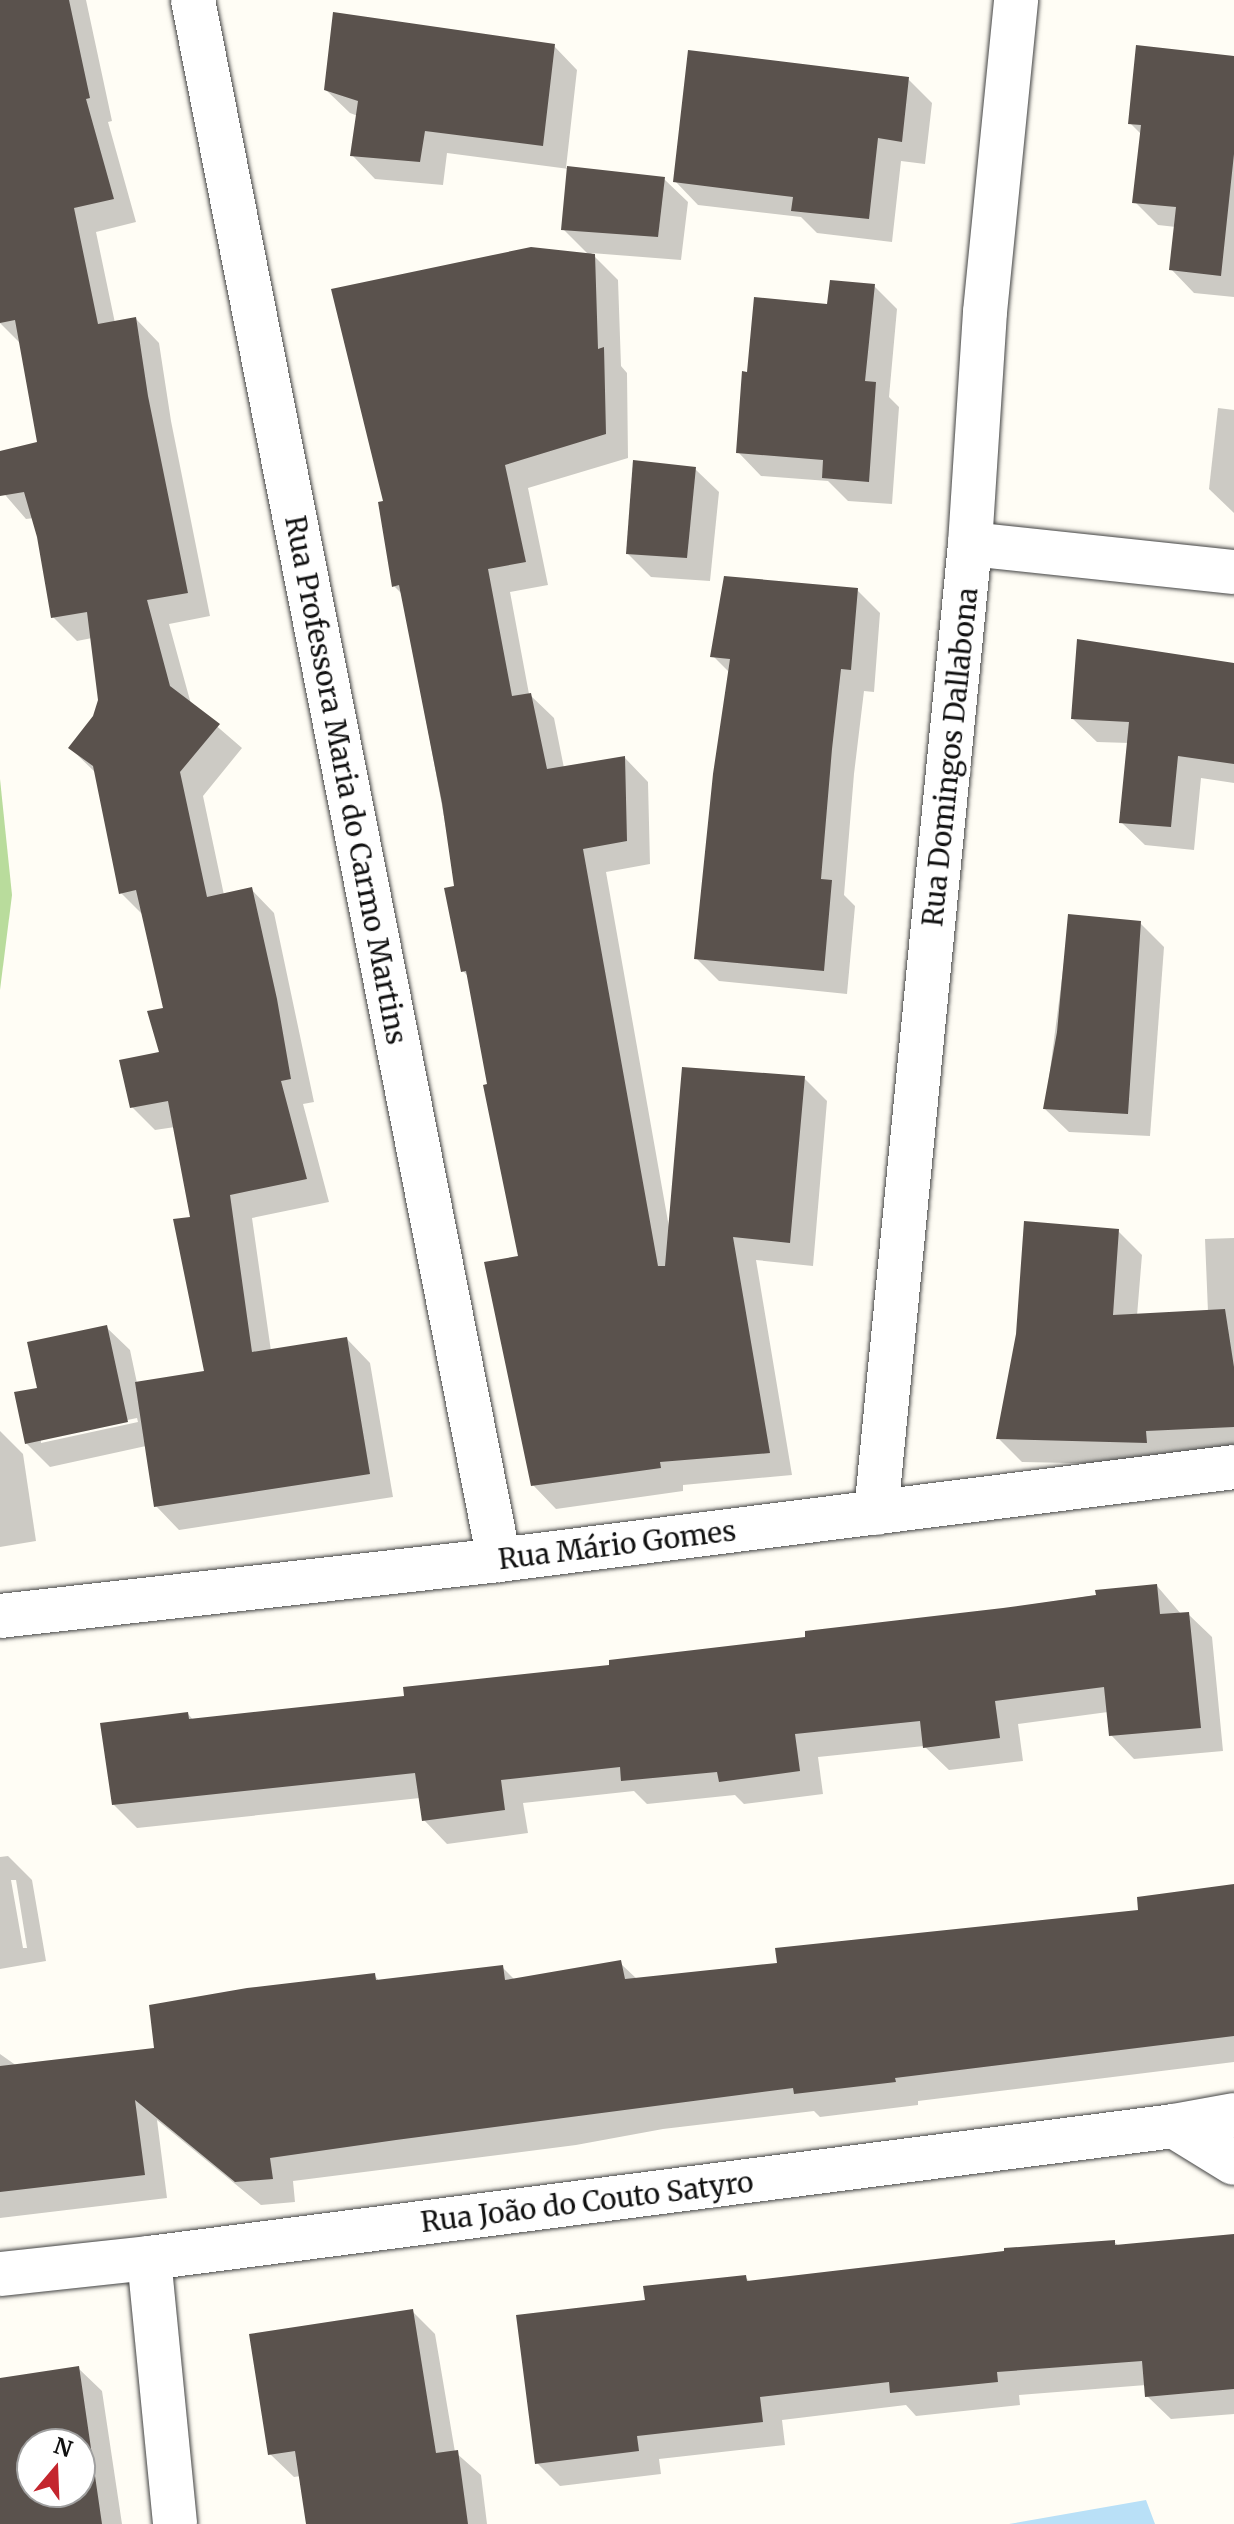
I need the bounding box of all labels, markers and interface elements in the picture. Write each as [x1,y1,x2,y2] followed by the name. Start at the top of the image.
[278,513,414,1047] street label: Rua Professora Maria do Carmo Martins
[915,586,985,928] street label: Rua Domingos Dallabona
[496,1514,738,1576] street label: Rua Mário Gomes
[419,2165,755,2239] street label: Rua João do Couto Satyro
[16,2428,96,2508] north arrow
[50,2431,76,2463] text: N

